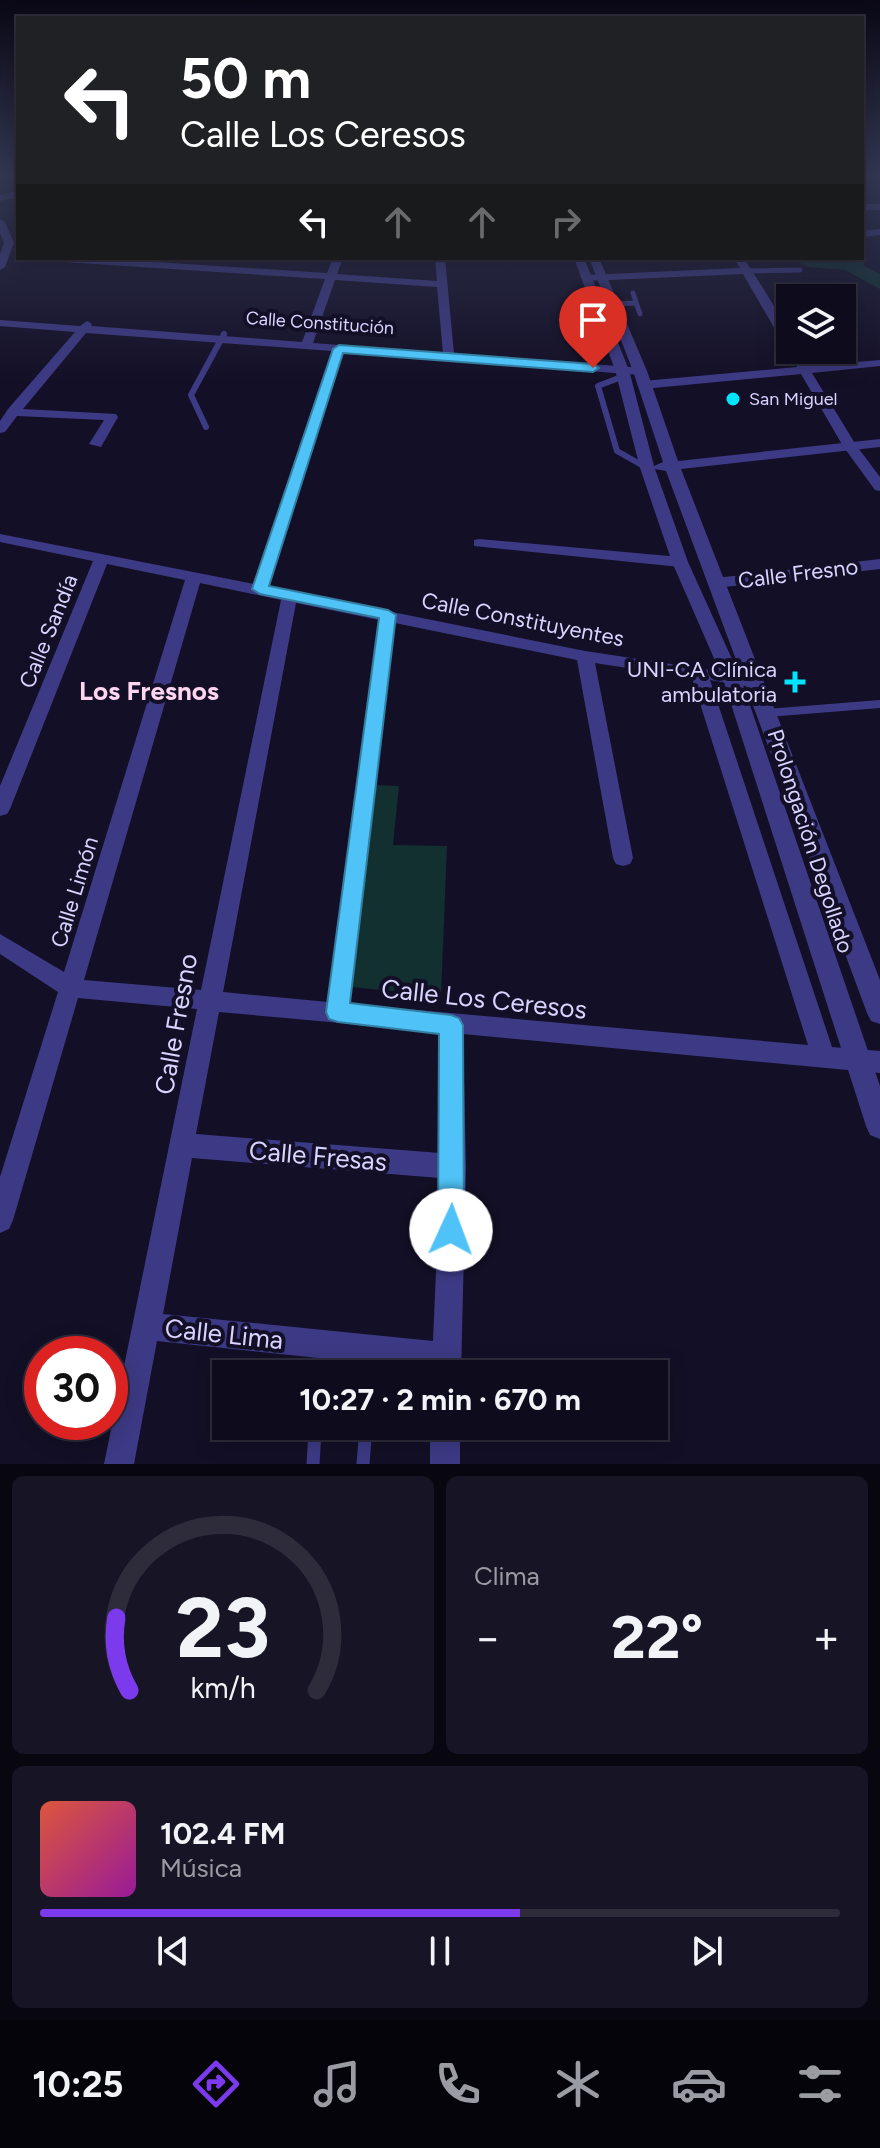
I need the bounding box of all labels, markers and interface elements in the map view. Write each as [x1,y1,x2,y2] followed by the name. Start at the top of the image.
[180,45,311,112] text: 50 m
[48,48,152,152] icon: left
[180,113,466,156] text: Calle Los Ceresos
[292,200,336,244] icon: left
[376,200,420,244] icon: ahead
[460,200,504,244] icon: ahead
[544,200,588,244] icon: right
[776,284,856,364] map controls
[776,284,856,364] button: layers
[559,286,627,368] pin
[571,298,615,342] icon: arrive
[245,307,395,339] street label: Calle Constitución
[749,388,838,410] place label: San Miguel
[724,390,742,408] marker: San Miguel
[737,553,860,594] street label: Calle Fresno
[13,570,84,692] street label: Calle Sandía
[419,587,626,652] street label: Calle Constituyentes
[627,656,777,708] place label: UNI-CA Clínica ambulatoria
[784,671,806,693] marker: UNI-CA Clínica ambulatoria
[79,675,219,707] district label: Los Fresnos
[762,726,859,956] street label: Prolongación Degollado
[45,833,104,951] street label: Calle Limón
[148,951,204,1097] street label: Calle Fresno
[380,972,588,1026] street label: Calle Los Ceresos
[248,1134,388,1178] street label: Calle Fresas
[409,1188,493,1272] position arrow
[163,1312,285,1356] street label: Calle Lima
[24,1336,128,1440] speed limit sign: 30
[299,1381,581,1418] text: 10:27 · 2 min · 670 m
[474,1560,540,1592] text: Clima
[176,1578,270,1678] text: 23
[611,1601,703,1673] text: 22°
[474,1611,501,1664] text: −
[813,1611,840,1664] text: +
[190,1671,256,1705] text: km/h
[160,1815,285,1852] text: 102.4 FM
[160,1852,242,1884] text: Música
[151,1929,195,1973] icon: previous
[418,1929,462,1973] icon: pause
[685,1929,729,1973] icon: next
[188,2056,244,2112] icon: directions
[309,2056,365,2112] icon: music
[430,2056,486,2112] icon: phone
[550,2056,606,2112] icon: climate
[671,2056,727,2112] icon: car
[792,2056,848,2112] icon: filters
[32,2063,123,2106] text: 10:25

